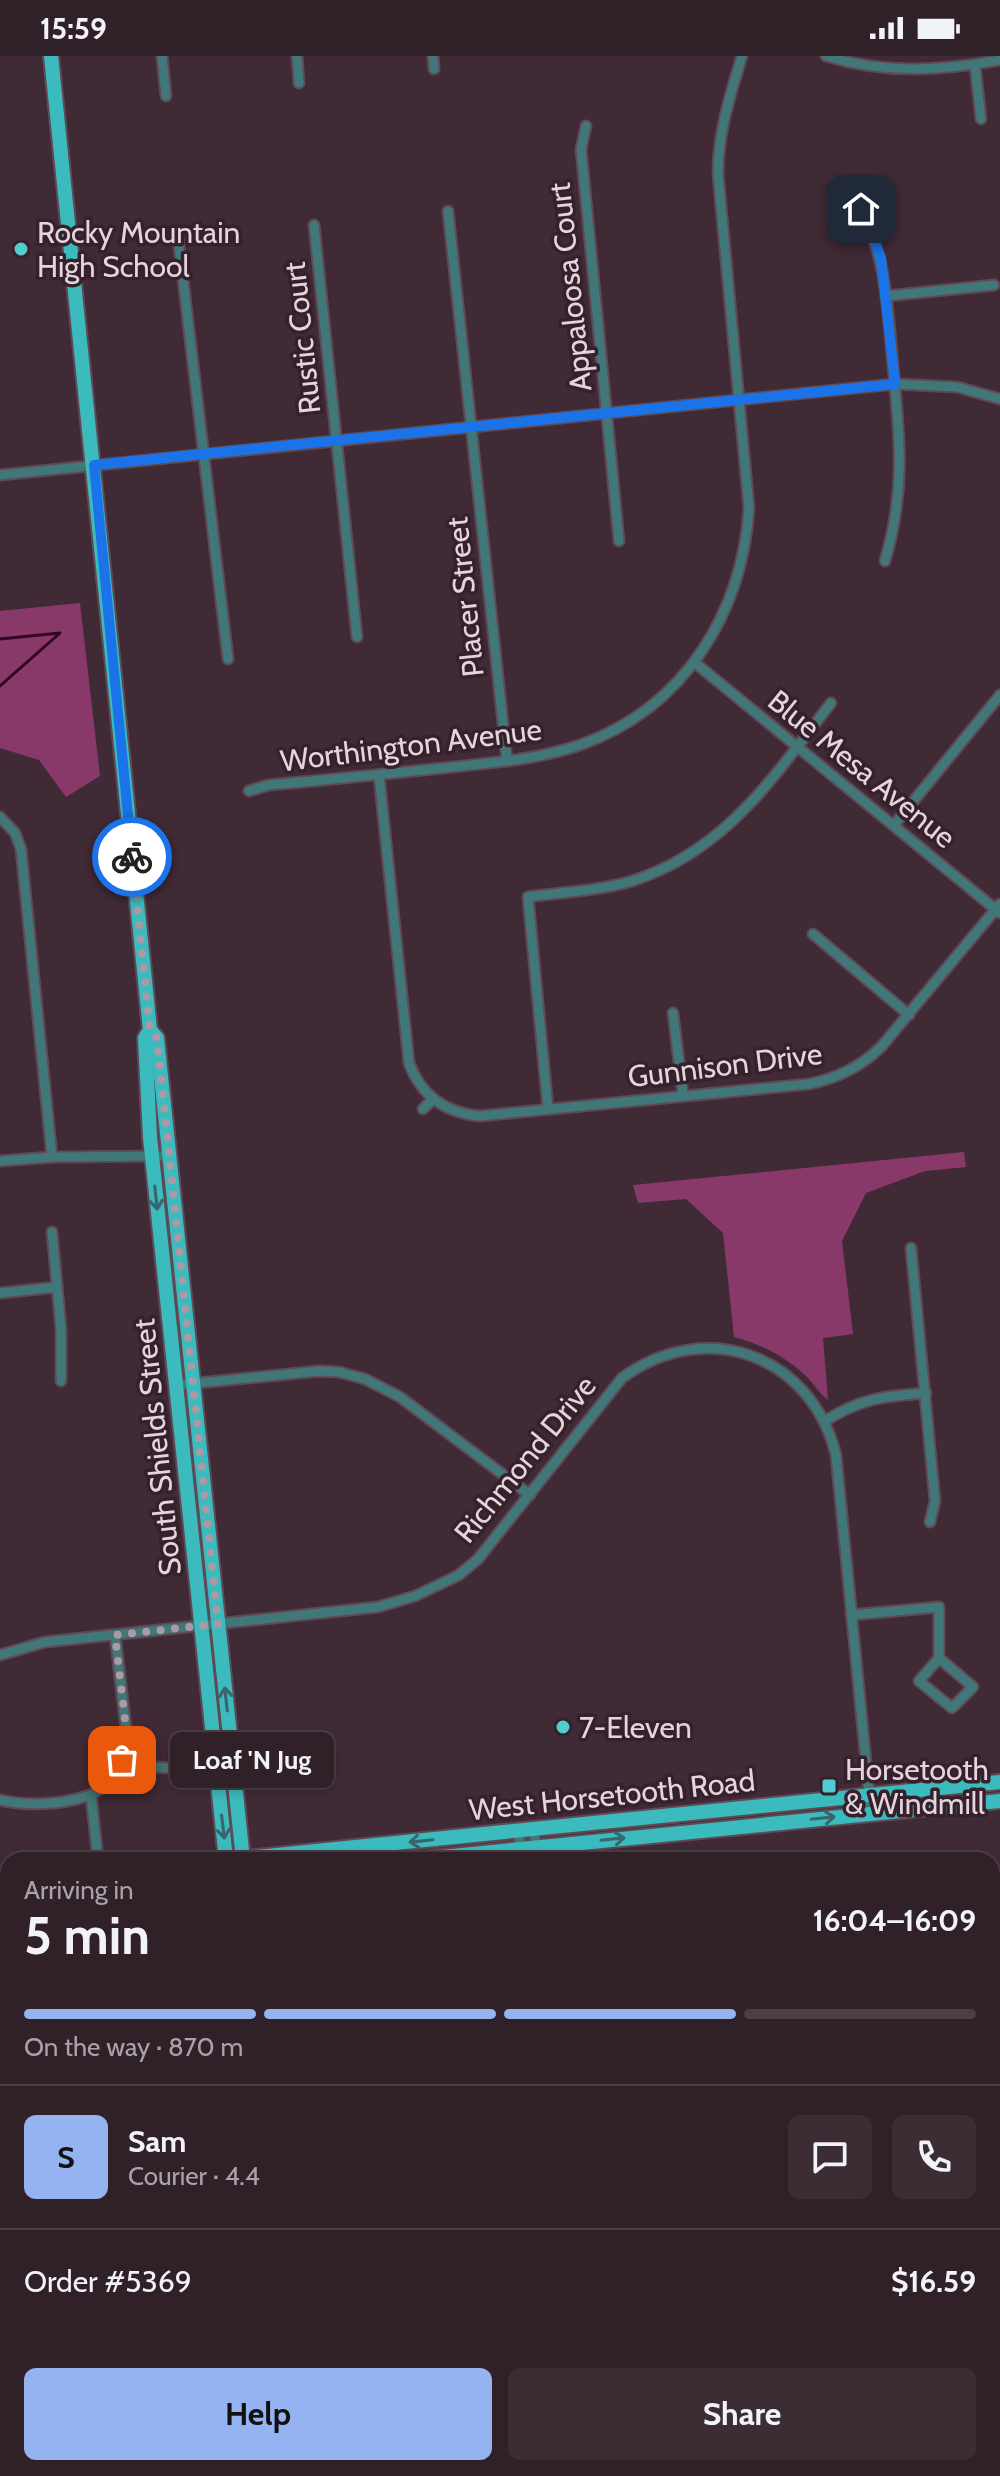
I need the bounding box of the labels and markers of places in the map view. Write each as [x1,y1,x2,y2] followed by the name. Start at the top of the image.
[827,175,895,243] pin
[37,214,240,285] place label: Rocky Mountain High School
[12,240,30,258] marker: Rocky Mountain High School
[579,1709,692,1746] place label: 7-Eleven
[554,1718,572,1736] marker: 7-Eleven
[88,1726,156,1794] pin
[170,1732,334,1788] callout: Loaf 'N Jug
[845,1751,989,1822] place label: Horsetooth & Windmill
[820,1777,838,1795] marker: Horsetooth & Windmill

